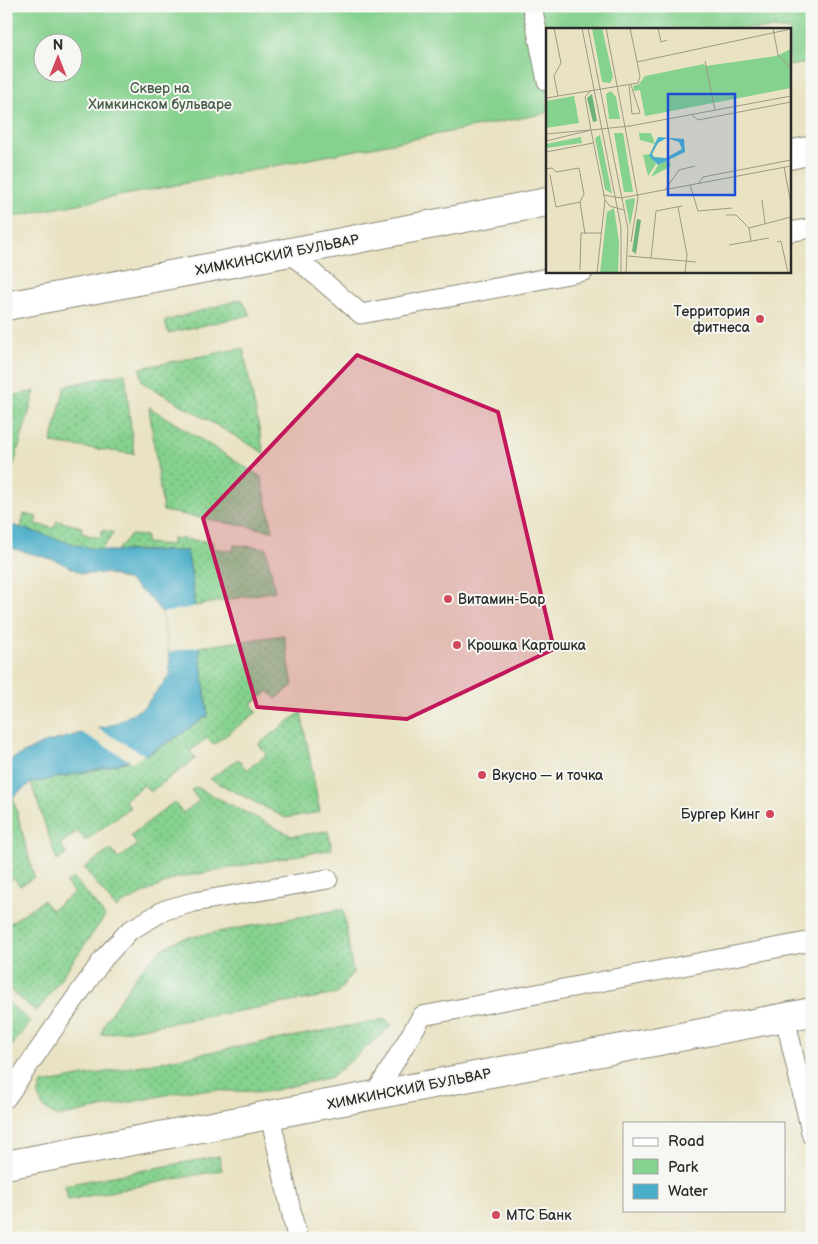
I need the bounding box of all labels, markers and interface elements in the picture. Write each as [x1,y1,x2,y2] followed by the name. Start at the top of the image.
[546,28,790,272] inset map
[32,32,82,82] north arrow
[53,37,63,54] text: N
[88,80,232,113] park label: Сквер на Химкинском бульваре
[194,231,360,279] street label: ХИМКИНСКИЙ БУЛЬВАР
[673,303,751,336] place label: Территория фитнеса
[754,313,766,325] marker: Территория фитнеса
[458,591,545,608] place label: Витамин-Бар
[442,593,454,605] marker: Витамин-Бар
[467,637,587,654] place label: Крошка Картошка
[451,639,463,651] marker: Крошка Картошка
[492,767,604,784] place label: Вкусно — и точка
[476,769,488,781] marker: Вкусно — и точка
[681,806,761,823] place label: Бургер Кинг
[764,808,776,820] marker: Бургер Кинг
[326,1065,492,1113] street label: ХИМКИНСКИЙ БУЛЬВАР
[623,1122,786,1212] legend
[668,1132,704,1151] text: Road
[668,1158,699,1177] text: Park
[668,1182,708,1201] text: Water
[506,1207,572,1224] place label: МТС Банк
[490,1209,502,1221] marker: МТС Банк

